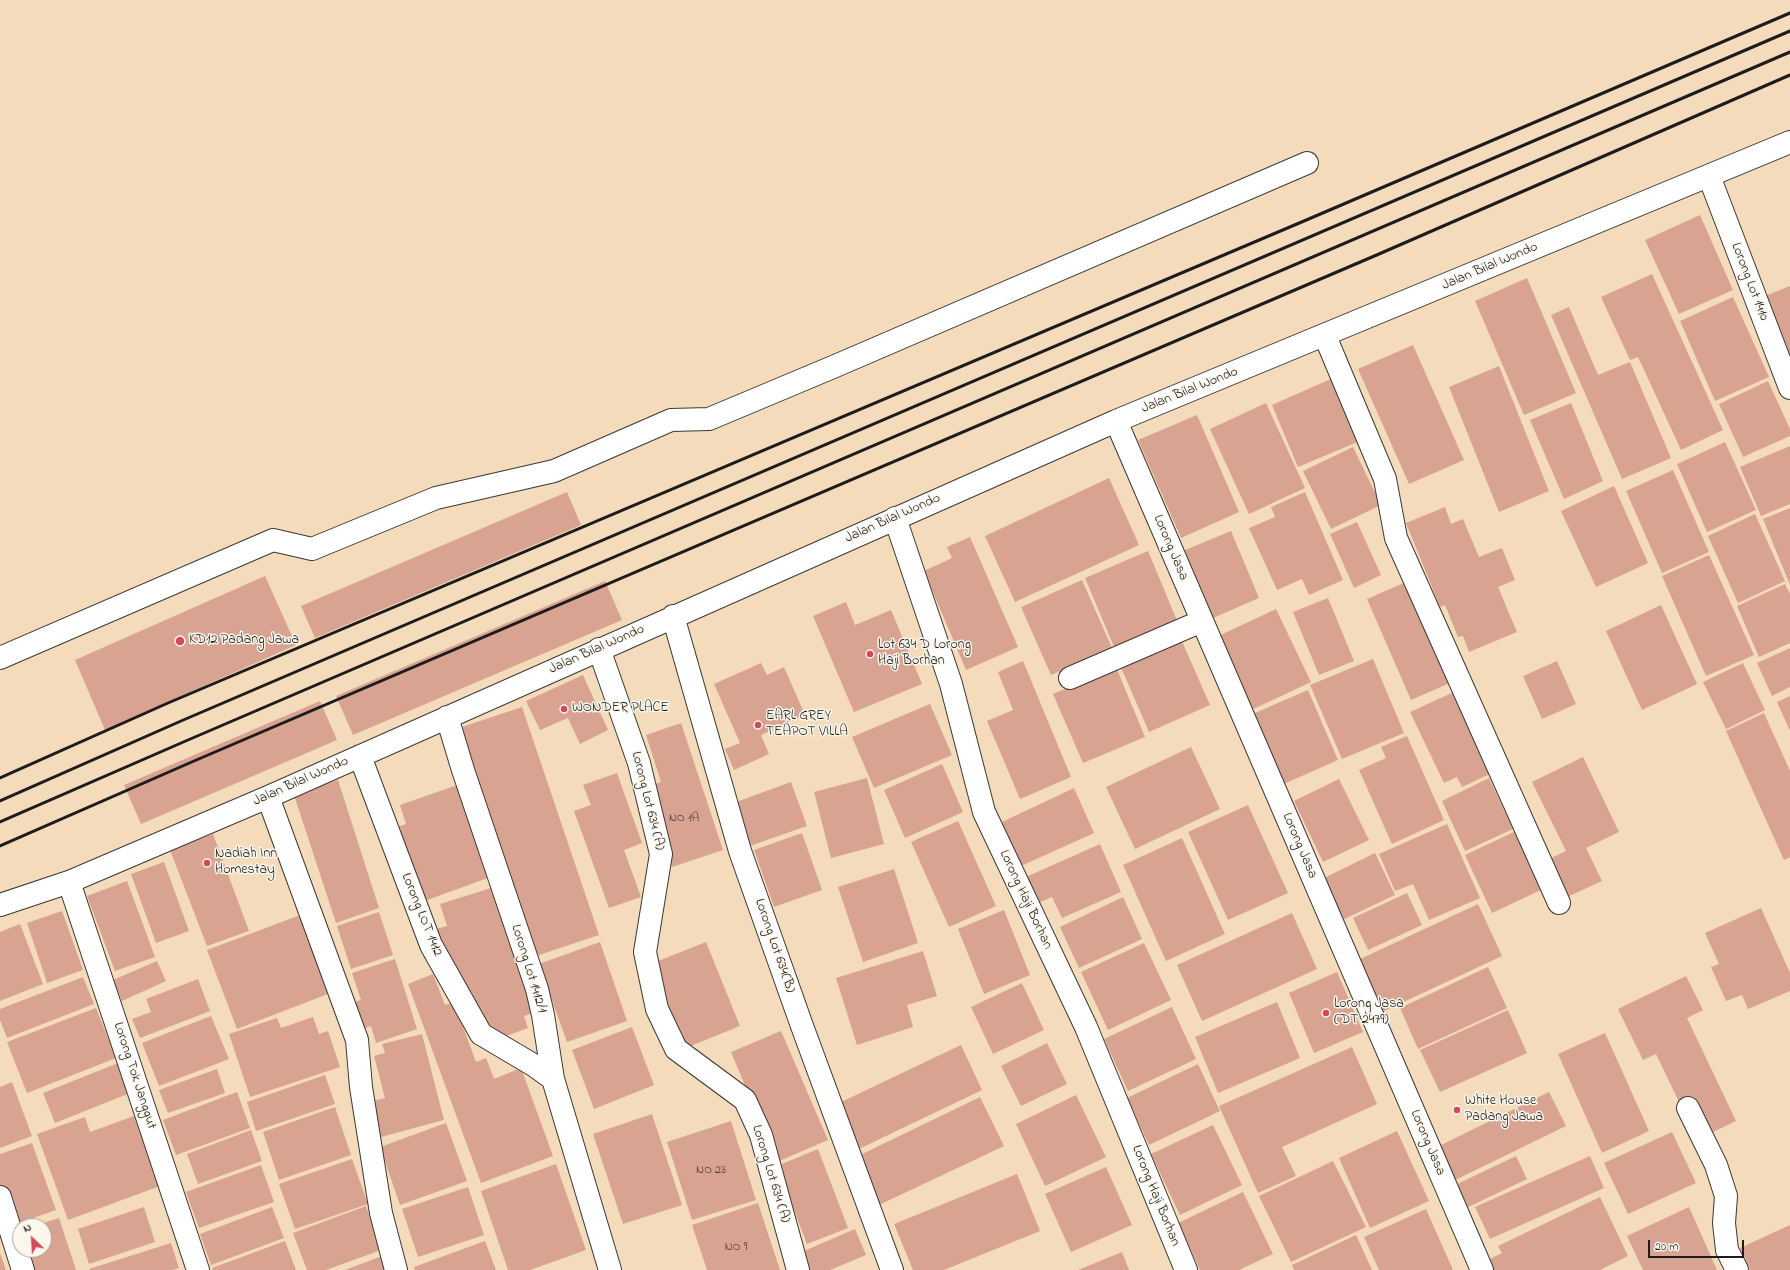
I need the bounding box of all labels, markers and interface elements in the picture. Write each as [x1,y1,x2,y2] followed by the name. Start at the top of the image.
[1439,239,1541,295] street label: Jalan Bilal Wondo
[1726,241,1772,323] street label: Lorong Lot 1410
[1139,364,1241,418] street label: Jalan Bilal Wondo
[843,490,943,548] street label: Jalan Bilal Wondo
[1149,513,1191,583] street label: Lorong Jasa
[547,621,647,679] street label: Jalan Bilal Wondo
[189,633,299,649] place label: KD12 Padang Jawa
[174,635,186,647] marker: KD12 Padang Jawa
[878,638,971,670] place label: Lot 634 D Lorong Haji Borhan
[865,649,875,659] marker: Lot 634 D Lorong Haji Borhan
[572,701,669,717] place label: WONDER PLACE
[559,704,569,714] marker: WONDER PLACE
[766,709,848,742] place label: EARL GREY TEAPOT VILLA
[753,720,763,730] marker: EARL GREY TEAPOT VILLA
[627,750,667,852] street label: Lorong Lot 634 (A)
[251,753,351,811] street label: Jalan Bilal Wondo
[1278,811,1320,881] street label: Lorong Jasa
[669,812,699,826] house number: NO 1A
[215,847,277,880] place label: Nadiah Inn Homestay
[995,848,1055,952] street label: Lorong Haji Borhan
[202,858,212,868] marker: Nadiah Inn Homestay
[397,871,445,959] street label: Lorong LOT 1412
[750,897,798,995] street label: Lorong Lot 634(B)
[507,923,549,1015] street label: Lorong Lot 1412/1
[1334,997,1404,1030] place label: Lorong Jasa (DT 2479)
[1321,1008,1331,1018] marker: Lorong Jasa (DT 2479)
[109,1020,159,1132] street label: Lorong Tok Janggut
[1465,1094,1543,1126] place label: White House Padang Jawa
[1452,1105,1462,1115] marker: White House Padang Jawa
[1406,1108,1448,1178] street label: Lorong Jasa
[747,1123,793,1225] street label: Lorong Lot 634 (A)
[1127,1143,1183,1249] street label: Lorong Haji Borhan
[696,1164,726,1178] house number: NO 23
[12,1218,52,1258] north arrow
[21,1219,34,1237] text: N
[1650,1232,1746,1258] scale bar
[1655,1238,1678,1256] text: 20 m
[725,1241,747,1255] house number: NO 9

